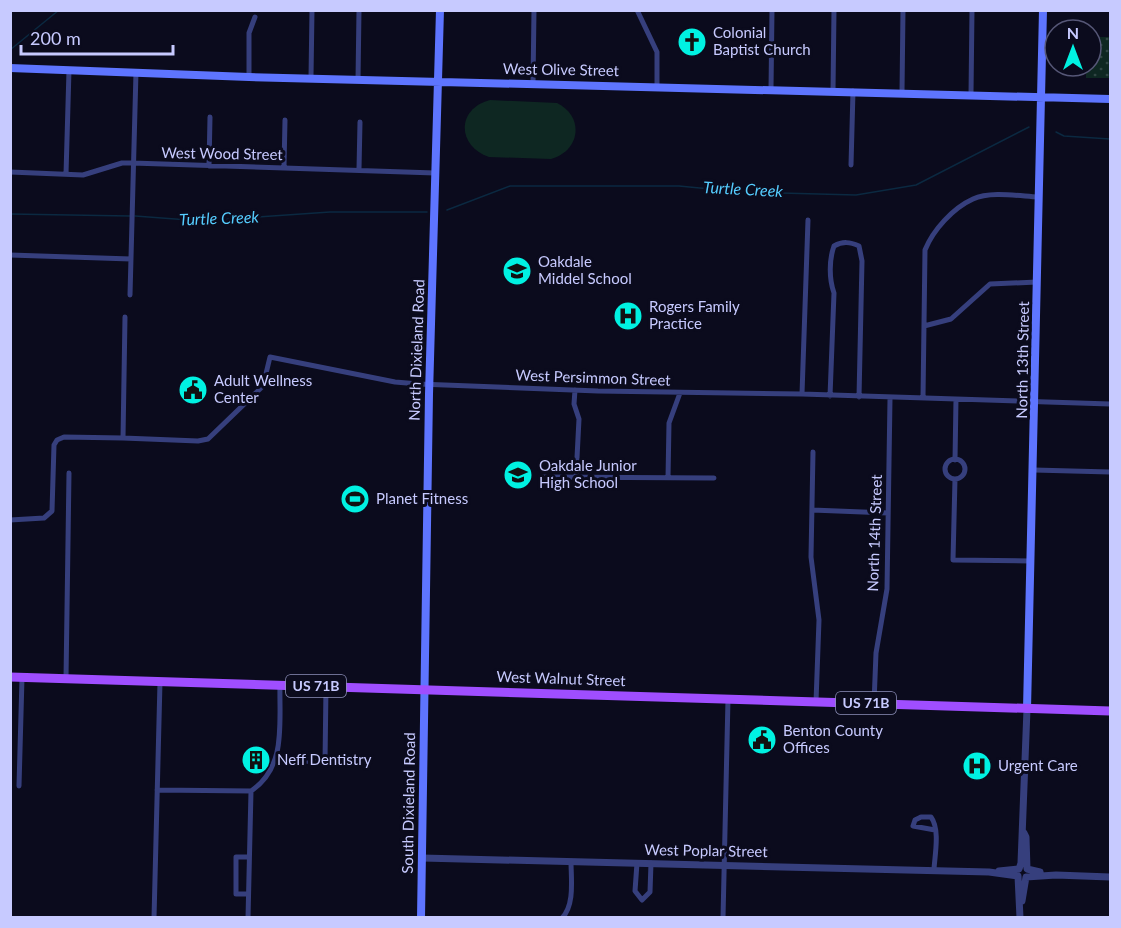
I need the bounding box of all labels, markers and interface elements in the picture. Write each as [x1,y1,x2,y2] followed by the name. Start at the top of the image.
[21,18,172,56] scale bar
[1043,18,1103,78] north arrow
[713,23,811,58] place label: Colonial Baptist Church
[1067,23,1079,42] text: N
[676,26,708,58] church icon: Colonial Baptist Church
[30,27,81,49] text: 200 m
[503,59,620,79] street label: West Olive Street
[161,143,284,163] street label: West Wood Street
[703,177,784,200] water label: Turtle Creek
[179,207,260,228] water label: Turtle Creek
[538,252,632,287] place label: Oakdale Middel School
[501,255,533,287] school or university icon: Oakdale Middel School
[405,279,427,421] street label: North Dixieland Road
[649,297,740,332] place label: Rogers Family Practice
[612,300,644,332] hospital icon: Rogers Family Practice
[1012,301,1032,419] street label: North 13th Street
[515,365,672,389] street label: West Persimmon Street
[214,371,312,406] place label: Adult Wellness Center
[177,374,209,406] public building icon: Adult Wellness Center
[539,456,637,491] place label: Oakdale Junior High School
[502,459,534,491] school or university icon: Oakdale Junior High School
[863,473,885,592] street label: North 14th Street
[339,483,371,515] sports icon: Planet Fitness
[376,489,468,507] place label: Planet Fitness
[496,667,627,689] street label: West Walnut Street
[286,675,346,697] road number: US 71B
[836,692,896,714] road number: US 71B
[783,721,883,756] place label: Benton County Offices
[746,724,778,756] public building icon: Benton County Offices
[398,732,418,874] street label: South Dixieland Road
[240,744,272,776] building icon: Neff Dentistry
[277,750,372,768] place label: Neff Dentistry
[961,750,993,782] hospital icon: Urgent Care
[998,756,1078,774] place label: Urgent Care
[644,840,768,860] street label: West Poplar Street

